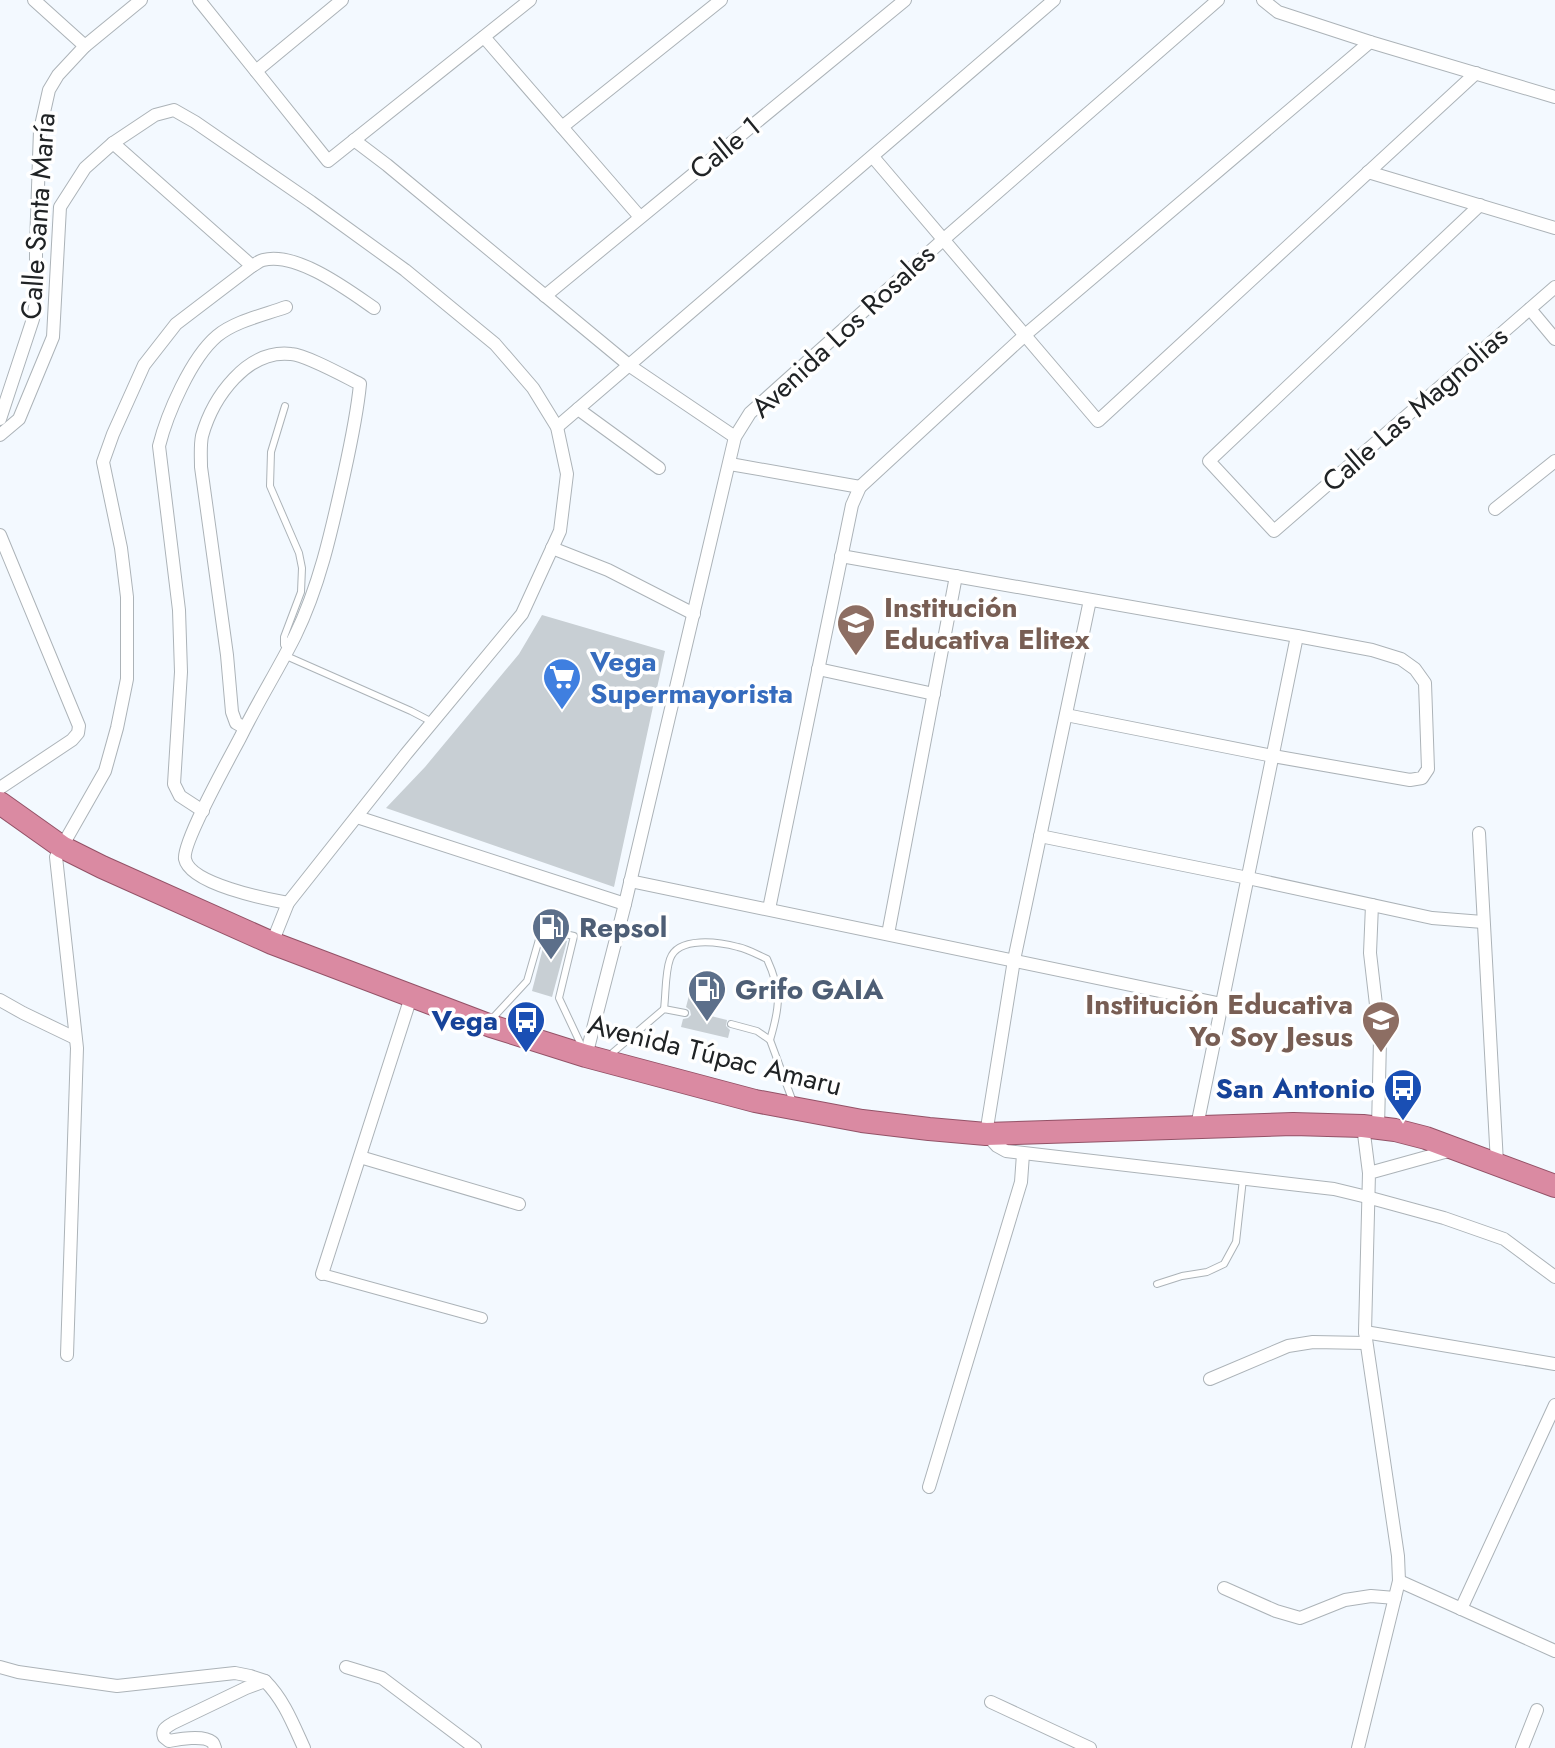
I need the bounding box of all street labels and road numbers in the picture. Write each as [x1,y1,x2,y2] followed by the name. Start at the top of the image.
[681,107,769,189] street label: Calle 1
[10,111,66,321] street label: Calle Santa María
[742,235,944,427] street label: Avenida Los Rosales
[1313,317,1517,501] street label: Calle Las Magnolias
[584,1004,846,1106] street label: Avenida Túpac Amaru

